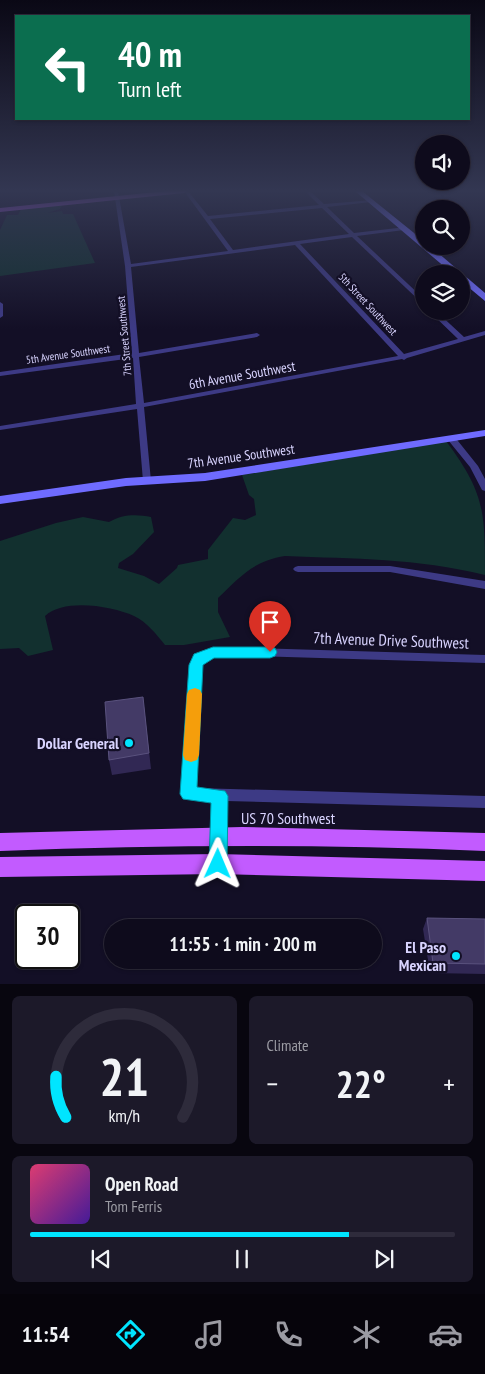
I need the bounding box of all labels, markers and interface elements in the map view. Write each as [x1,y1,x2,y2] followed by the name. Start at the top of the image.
[118,31,182,77] text: 40 m
[35,35,100,100] icon: left
[118,75,182,103] text: Turn left
[415,135,470,320] map controls
[415,135,470,190] button: sound
[415,200,470,255] button: search
[415,265,470,320] button: layers
[336,270,400,338] street label: 5th Street Southwest
[114,296,134,376] street label: 7th Street Southwest
[25,341,111,367] street label: 5th Avenue Southwest
[187,357,297,393] street label: 6th Avenue Southwest
[186,440,296,472] street label: 7th Avenue Southwest
[249,601,291,652] pin
[256,608,284,636] icon: arrive
[313,627,470,653] street label: 7th Avenue Drive Southwest
[37,733,119,753] place label: Dollar General
[123,737,135,749] marker: Dollar General
[241,808,336,828] street label: US 70 Southwest
[191,837,243,889] position arrow
[15,904,80,969] speed limit sign: 30
[170,932,316,956] text: 11:55 · 1 min · 200 m
[399,937,446,975] place label: El Paso Mexican
[450,950,462,962] marker: El Paso Mexican
[267,1035,309,1055] text: Climate
[99,1043,149,1110] text: 21
[336,1059,386,1108] text: 22°
[267,1065,278,1102] text: −
[443,1065,455,1102] text: +
[108,1104,140,1127] text: km/h
[105,1172,178,1196] text: Open Road
[105,1196,162,1216] text: Tom Ferris
[87,1245,115,1273] icon: previous
[228,1245,256,1273] icon: pause
[370,1245,398,1273] icon: next
[113,1317,148,1352] icon: directions
[192,1317,227,1352] icon: music
[271,1317,306,1352] icon: phone
[349,1317,384,1352] icon: climate
[428,1317,463,1352] icon: car
[22,1320,69,1348] text: 11:54

